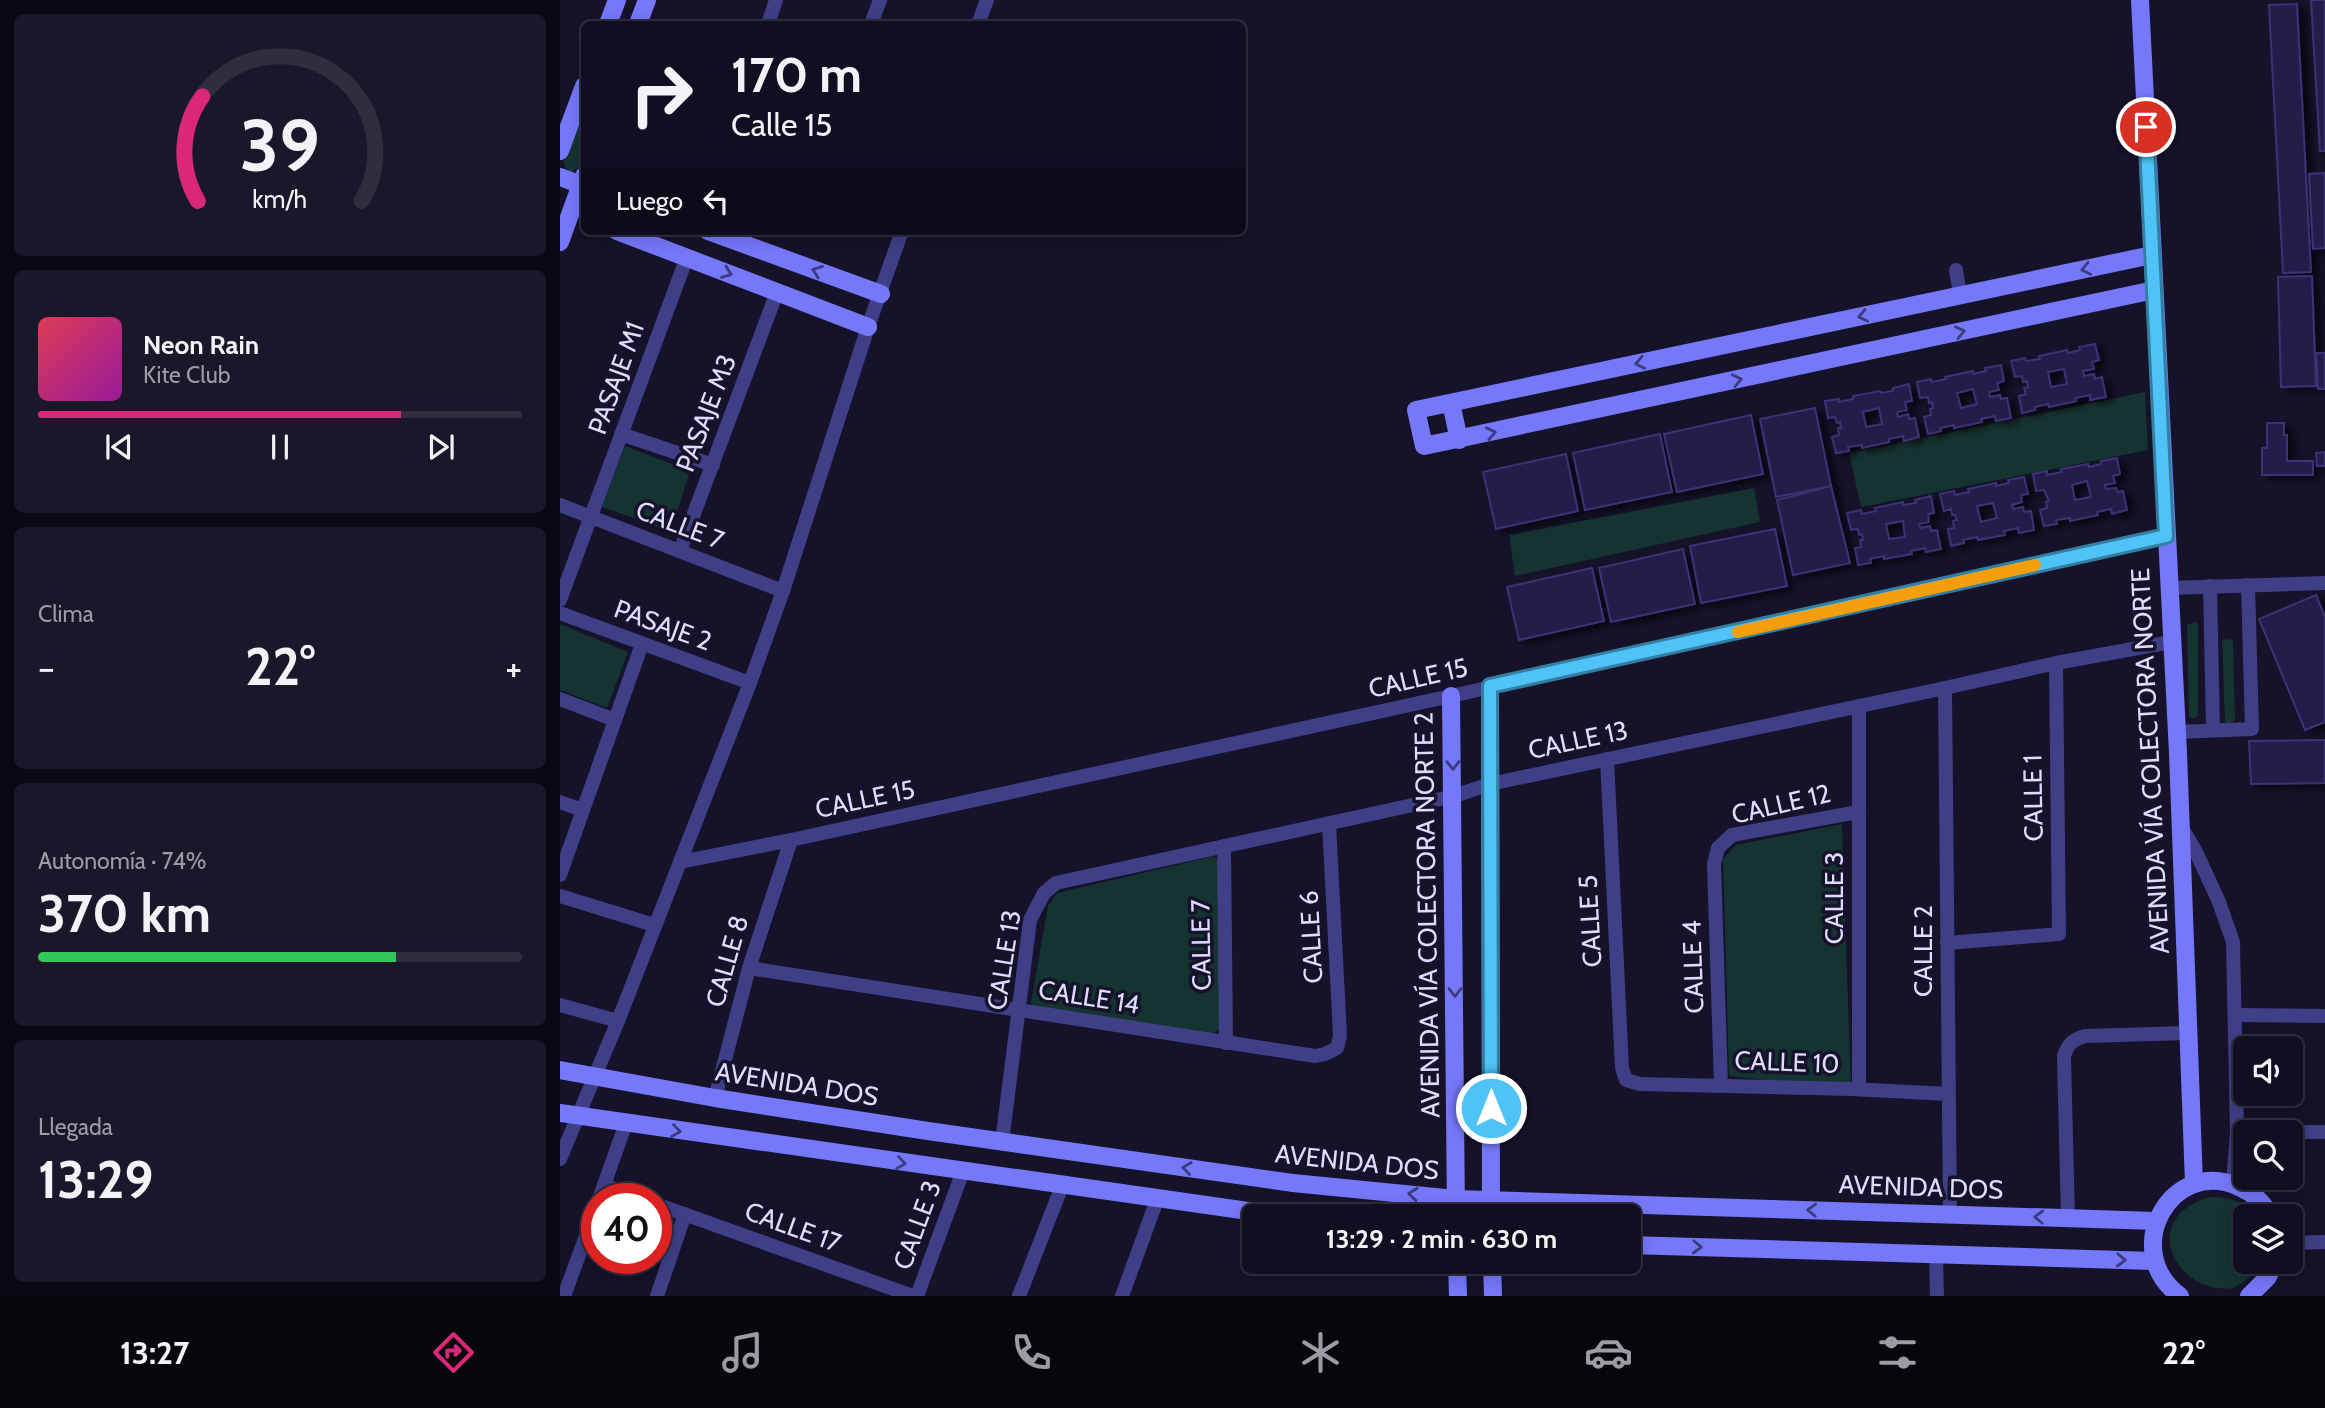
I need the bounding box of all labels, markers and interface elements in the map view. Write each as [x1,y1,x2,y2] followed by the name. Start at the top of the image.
[731,45,862,104] text: 170 m
[616,49,707,140] icon: right
[2116,97,2176,157] pin
[240,102,320,190] text: 39
[731,105,832,144] text: Calle 15
[2127,108,2165,146] icon: arrive
[697,182,735,220] icon: left
[253,184,307,214] text: km/h
[616,185,683,217] text: Luego
[2080,260,2092,275] one-way arrow
[720,264,732,278] one-way arrow
[811,265,823,279] one-way arrow
[1857,308,1869,322] one-way arrow
[581,317,651,439] street label: PASAJE M1
[1954,326,1966,341] one-way arrow
[143,329,259,361] text: Neon Rain
[669,350,743,476] street label: PASAJE M3
[1634,355,1646,370] one-way arrow
[143,361,230,389] text: Kite Club
[1731,374,1743,388] one-way arrow
[1485,426,1497,441] one-way arrow
[100,428,138,466] icon: previous
[261,428,299,466] icon: pause
[422,428,460,466] icon: next
[632,494,728,556] street label: CALLE 7
[2124,567,2176,955] street label: AVENIDA VÍA COLECTORA NORTE
[610,593,716,657] street label: PASAJE 2
[38,600,94,628] text: Clima
[245,635,315,698] text: 22°
[38,644,55,691] text: −
[505,644,522,691] text: +
[1365,651,1471,705] street label: CALLE 15
[1407,712,1447,1118] street label: AVENIDA VÍA COLECTORA NORTE 2
[1525,714,1631,766] street label: CALLE 13
[2016,754,2050,842] street label: CALLE 1
[1445,759,1460,770] one-way arrow
[812,773,918,825] street label: CALLE 15
[1728,777,1834,831] street label: CALLE 12
[38,847,206,875] text: Autonomía · 74%
[1818,852,1850,944] street label: CALLE 3
[1572,874,1608,968] street label: CALLE 5
[38,882,211,945] text: 370 km
[1293,890,1329,984] street label: CALLE 6
[1184,899,1218,991] street label: CALLE 7
[1907,905,1939,997] street label: CALLE 2
[980,908,1028,1012] street label: CALLE 13
[699,911,755,1011] street label: CALLE 8
[1675,920,1711,1014] street label: CALLE 4
[1036,973,1142,1021] street label: CALLE 14
[1447,987,1463,998] one-way arrow
[2233,1036,2303,1274] map controls
[2233,1036,2303,1106] button: sound
[1734,1044,1840,1080] street label: CALLE 10
[713,1055,881,1113] street label: AVENIDA DOS
[1454,1071,1528,1145] position arrow
[38,1113,113,1141] text: Llegada
[2233,1120,2303,1190] button: search
[670,1123,682,1138] one-way arrow
[1274,1137,1440,1187] street label: AVENIDA DOS
[38,1148,154,1211] text: 13:29
[895,1155,907,1170] one-way arrow
[1181,1161,1193,1176] one-way arrow
[1838,1168,2004,1206] street label: AVENIDA DOS
[886,1176,948,1274] street label: CALLE 3
[581,1183,672,1274] speed limit sign: 40
[1407,1187,1419,1202] one-way arrow
[741,1195,845,1259] street label: CALLE 17
[1806,1203,1817,1218] one-way arrow
[2233,1204,2303,1274] button: layers
[2033,1209,2044,1225] one-way arrow
[1326,1223,1557,1255] text: 13:29 · 2 min · 630 m
[1692,1239,1703,1254] one-way arrow
[2116,1252,2127,1267] one-way arrow
[429,1328,478,1377] icon: directions
[718,1328,767,1377] icon: music
[1007,1328,1056,1377] icon: phone
[1296,1328,1345,1377] icon: climate
[1584,1328,1633,1377] icon: car
[1873,1328,1922,1377] icon: filters
[120,1333,189,1372] text: 13:27
[2162,1333,2205,1372] text: 22°

